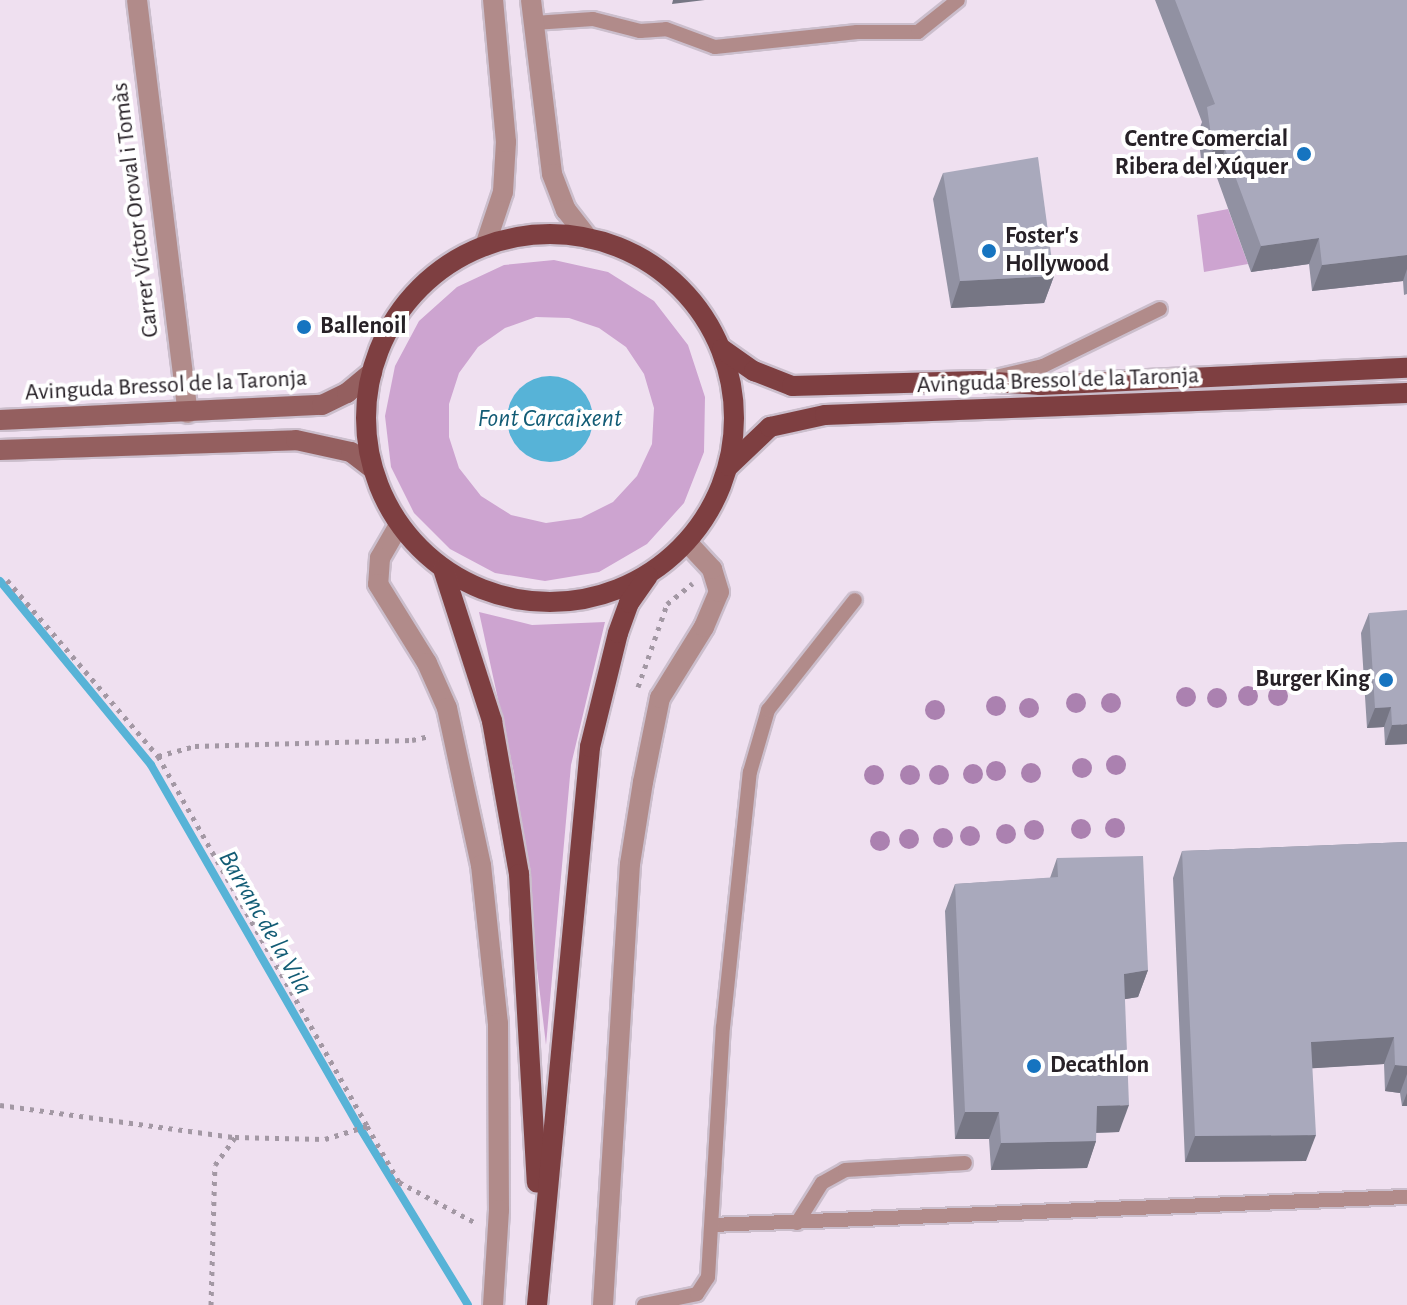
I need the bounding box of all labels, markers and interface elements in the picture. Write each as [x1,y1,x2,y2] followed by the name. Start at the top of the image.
[106,81,166,339] street label: Carrer Víctor Oroval i Tomàs
[1115,126,1288,182] place label: Centre Comercial Ribera del Xúquer
[1295,145,1313,163] marker: Centre Comercial Ribera del Xúquer
[1005,223,1109,279] place label: Foster's Hollywood
[980,242,998,260] marker: Foster's Hollywood
[320,313,407,341] place label: Ballenoil
[295,318,313,336] marker: Ballenoil
[916,362,1200,400] street label: Avinguda Bressol de la Taronja
[24,364,308,408] street label: Avinguda Bressol de la Taronja
[478,403,622,435] water label: Font Carcaixent
[1255,666,1370,694] place label: Burger King
[1377,671,1395,689] marker: Burger King
[211,845,319,1001] water label: Barranc de la Vila
[1050,1052,1149,1080] place label: Decathlon
[1025,1057,1043,1075] marker: Decathlon

